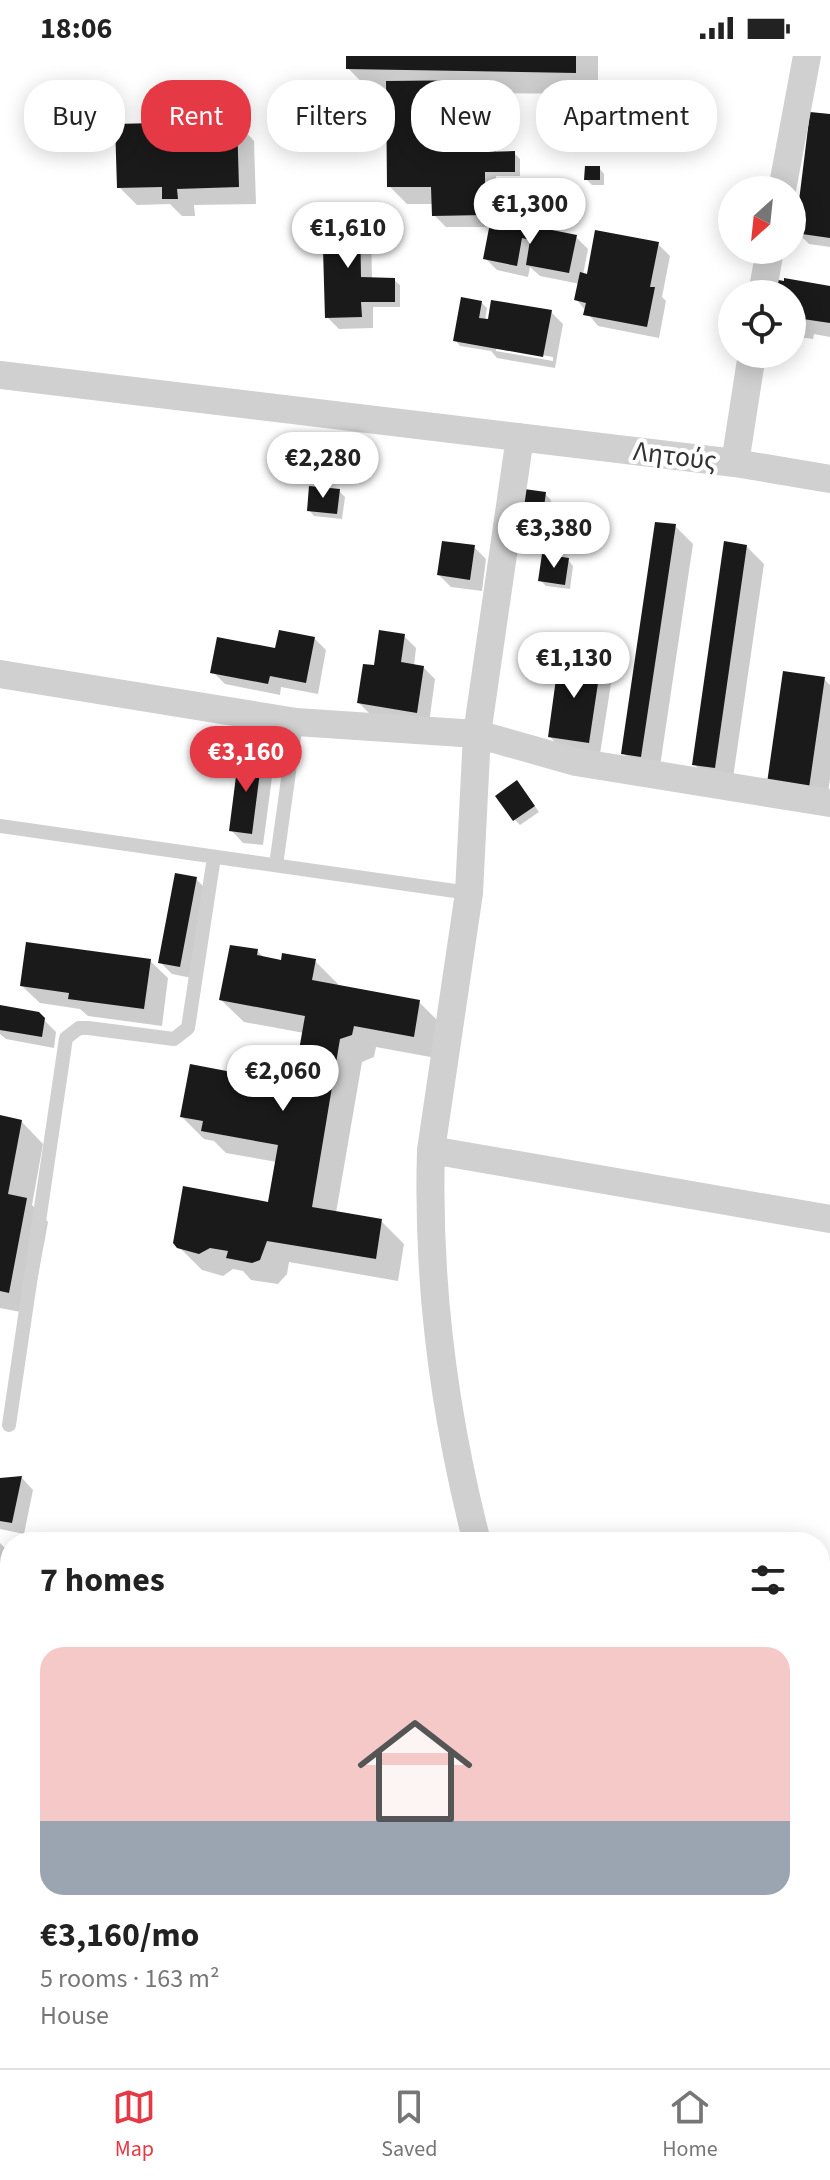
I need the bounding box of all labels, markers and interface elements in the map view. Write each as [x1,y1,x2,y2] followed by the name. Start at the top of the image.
[40,7,112,50] text: 18:06
[24,80,125,152] chip: Buy
[141,80,251,152] chip: Rent
[267,80,395,152] chip: Filters
[411,80,520,152] chip: New
[536,80,717,152] chip: Apartment
[718,176,806,264] north arrow
[718,176,806,368] map controls
[465,178,595,246] pin: €1,300
[492,185,568,222] text: €1,300
[283,202,413,270] pin: €1,610
[310,209,386,246] text: €1,610
[718,280,806,368] button: locate
[631,431,719,481] street label: Λητούς
[258,432,388,500] pin: €2,280
[285,439,361,476] text: €2,280
[489,502,619,570] pin: €3,380
[516,509,592,546] text: €3,380
[509,632,639,700] pin: €1,130
[536,639,612,676] text: €1,130
[181,726,311,794] pin: €3,160
[208,733,284,770] text: €3,160
[218,1045,348,1113] pin: €2,060
[245,1052,321,1089] text: €2,060
[40,1556,165,1605] text: 7 homes
[746,1558,790,1602] icon: filters
[343,1699,487,1843] icon: home
[40,1911,200,1960] text: €3,160/mo
[40,1960,219,1997] text: 5 rooms · 163 m²
[40,1997,109,2034] text: House
[112,2085,156,2165] tab: Map
[381,2085,437,2165] tab: Saved
[662,2085,718,2165] tab: Home

